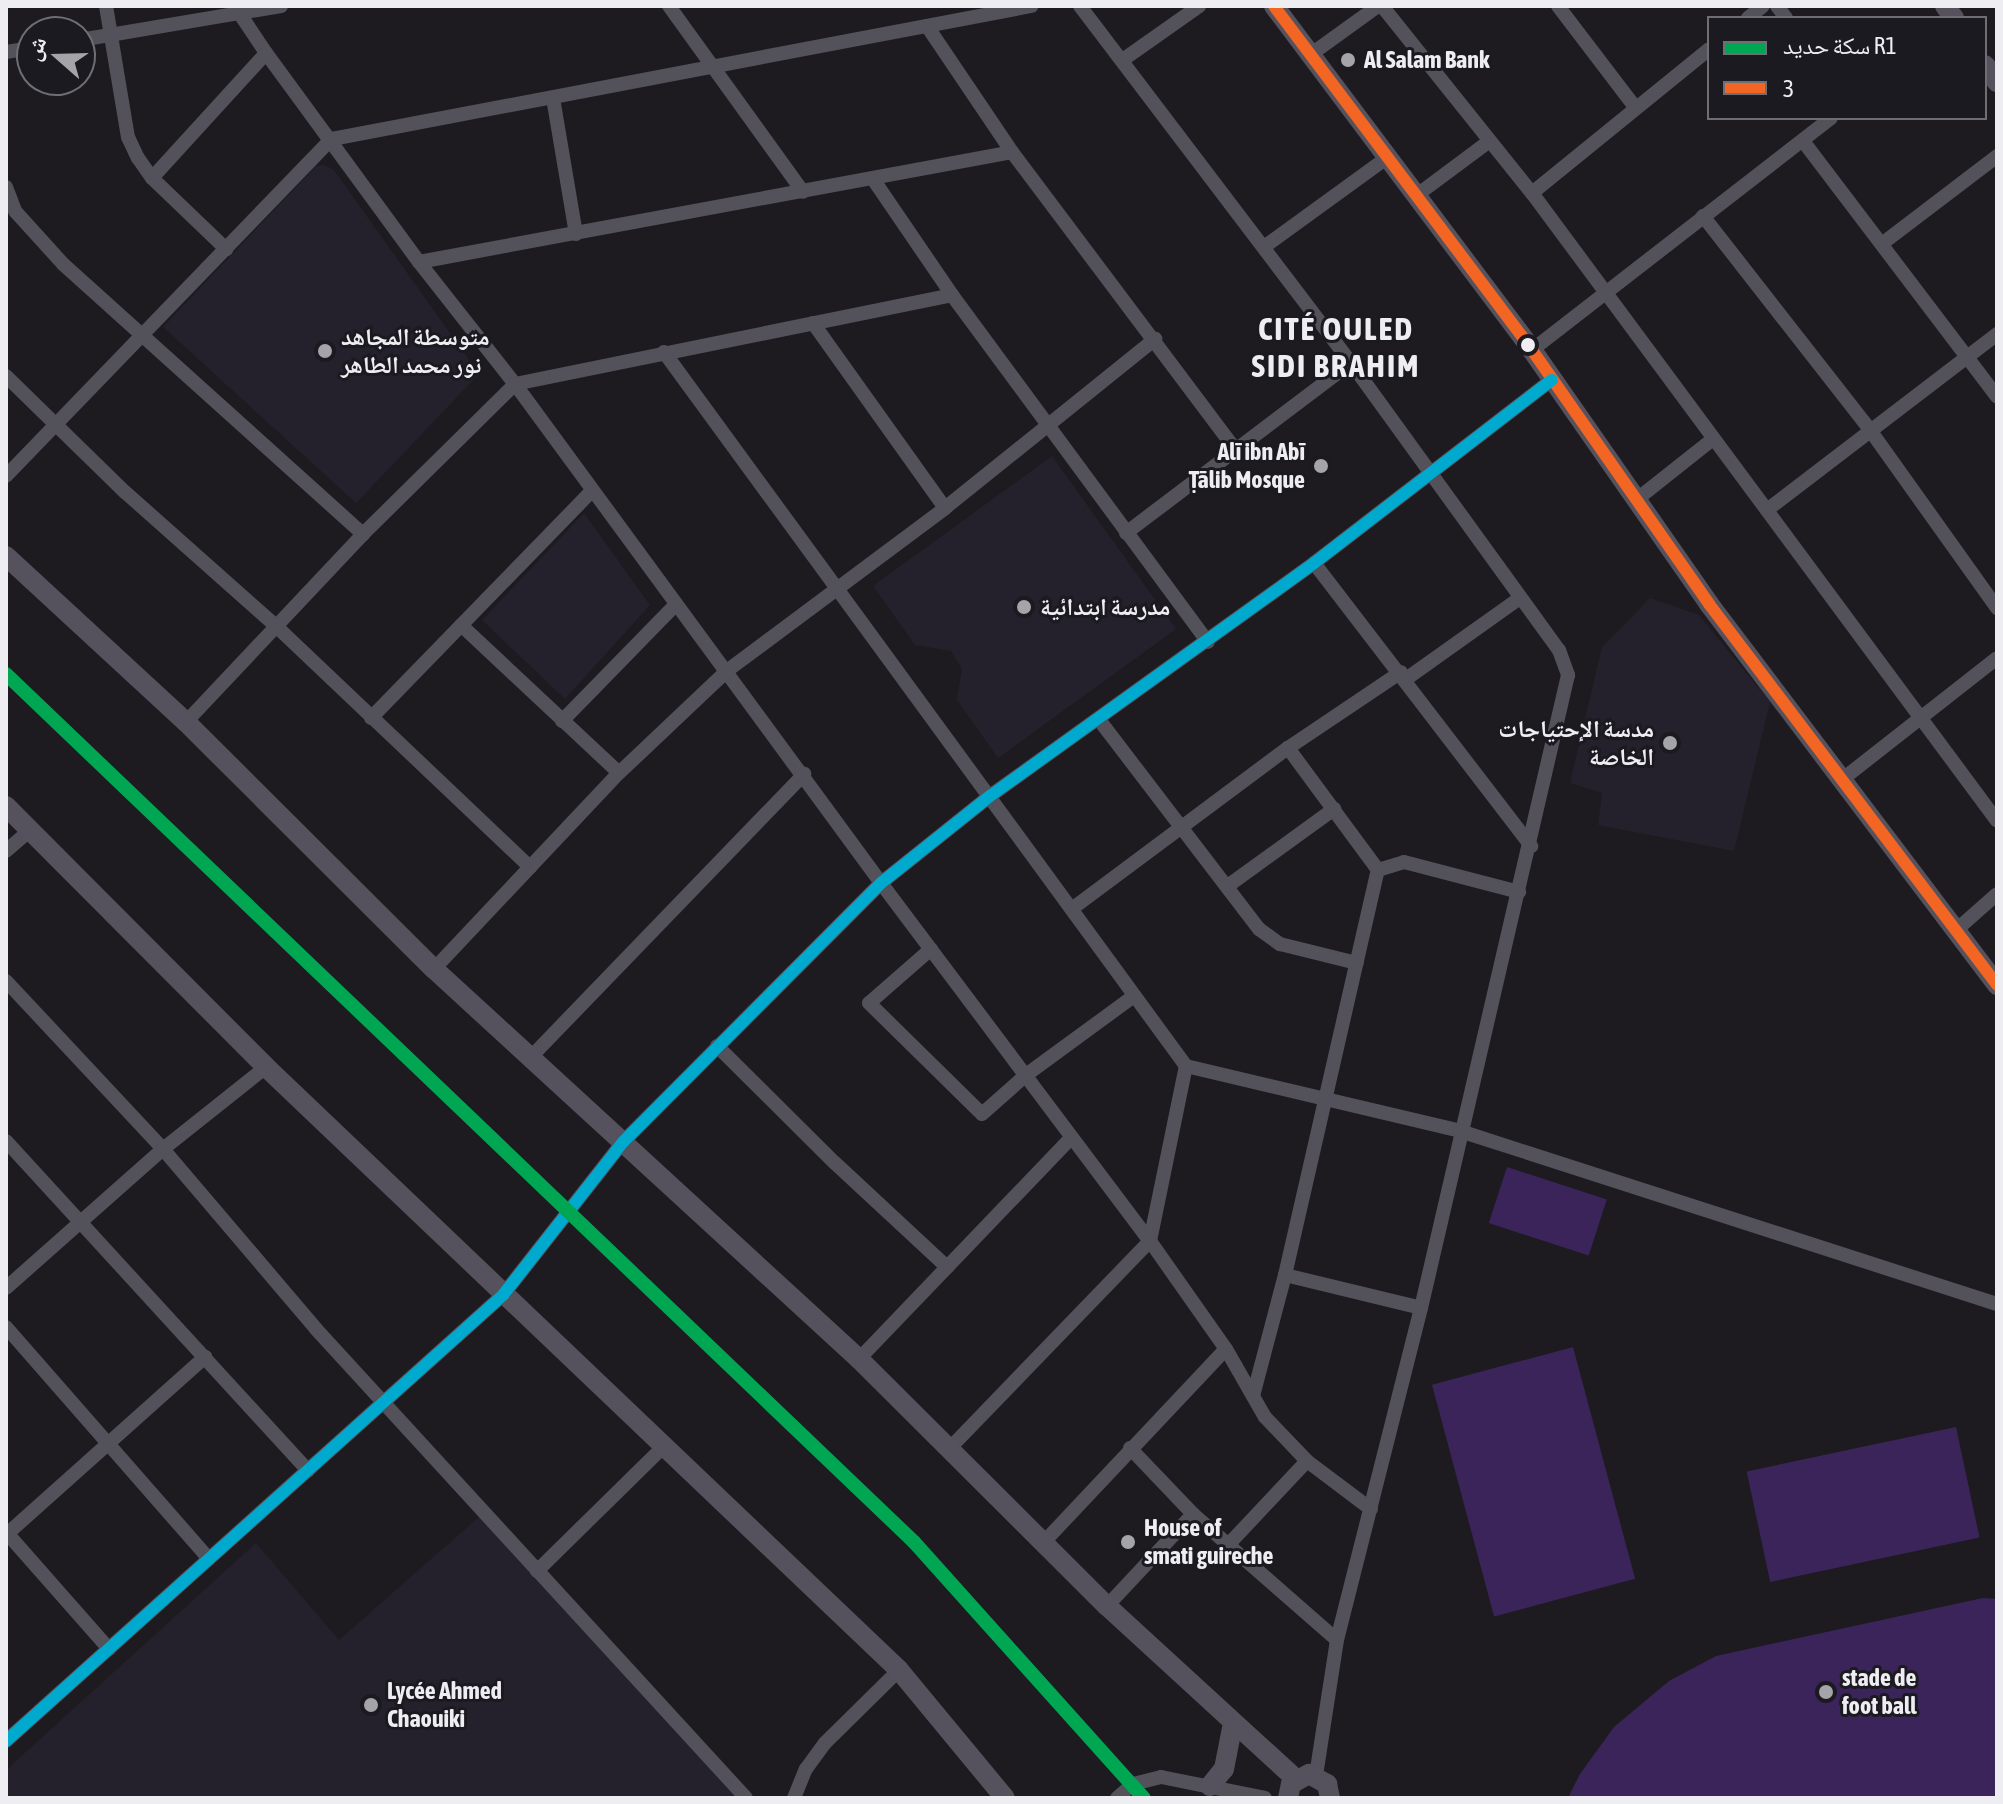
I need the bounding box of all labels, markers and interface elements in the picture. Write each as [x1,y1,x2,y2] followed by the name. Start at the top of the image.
[16,16,96,96] north arrow
[1707,16,1987,120] legend
[1783,32,1897,59] text: سكة حديد R1
[19,33,52,64] text: ش
[1364,46,1489,74] place label: Al Salam Bank
[1339,51,1357,69] marker: Al Salam Bank
[1783,75,1794,102] text: 3
[1251,311,1421,386] district label: CITÉ OULED SIDI BRAHIM
[341,323,490,379] place label: متوسطة المجاهد نور محمد الطاهر
[1520,337,1536,353] unlabelled marker
[316,342,334,360] marker: متوسطة المجاهد نور محمد الطاهر
[1189,438,1305,494] place label: Alī ibn Abī Ṭālib Mosque
[1312,457,1330,475] marker: Alī ibn Abī Ṭālib Mosque
[1040,593,1170,621] place label: مدرسة ابتدائية
[1015,598,1033,616] marker: مدرسة ابتدائية
[1498,715,1654,771] place label: مدسة الإحتياجات الخاصة
[1661,734,1679,752] marker: مدسة الإحتياجات الخاصة
[1144,1514,1273,1570] place label: House of smati guireche
[1119,1533,1137,1551] marker: House of smati guireche
[1842,1664,1917,1720] place label: stade de foot ball
[387,1677,502,1733] place label: Lycée Ahmed Chaouiki
[1817,1683,1835,1701] marker: stade de foot ball
[362,1696,380,1714] marker: Lycée Ahmed Chaouiki

